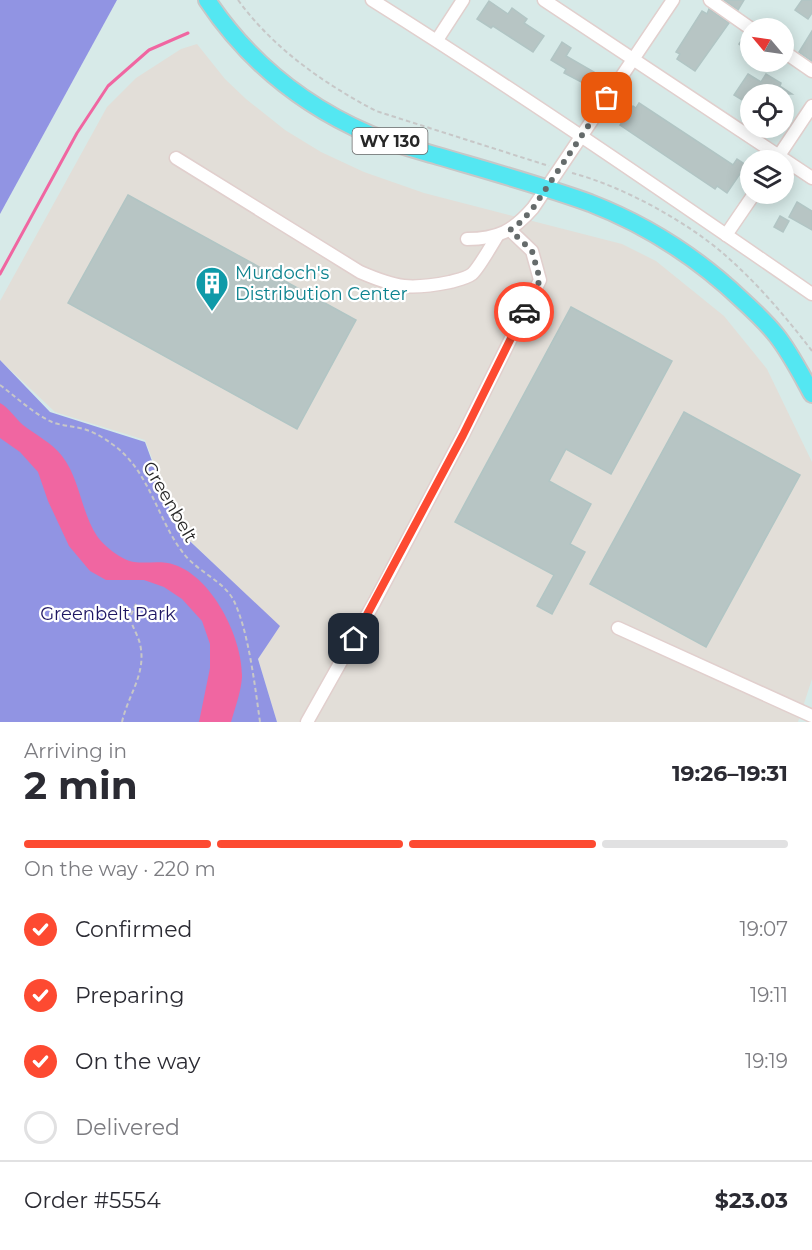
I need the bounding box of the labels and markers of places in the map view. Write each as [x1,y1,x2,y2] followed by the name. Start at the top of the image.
[581,72,632,123] pin
[235,262,408,305] place label: Murdoch's Distribution Center
[194,265,230,312] building icon: Murdoch's Distribution Center
[328,613,379,664] pin

